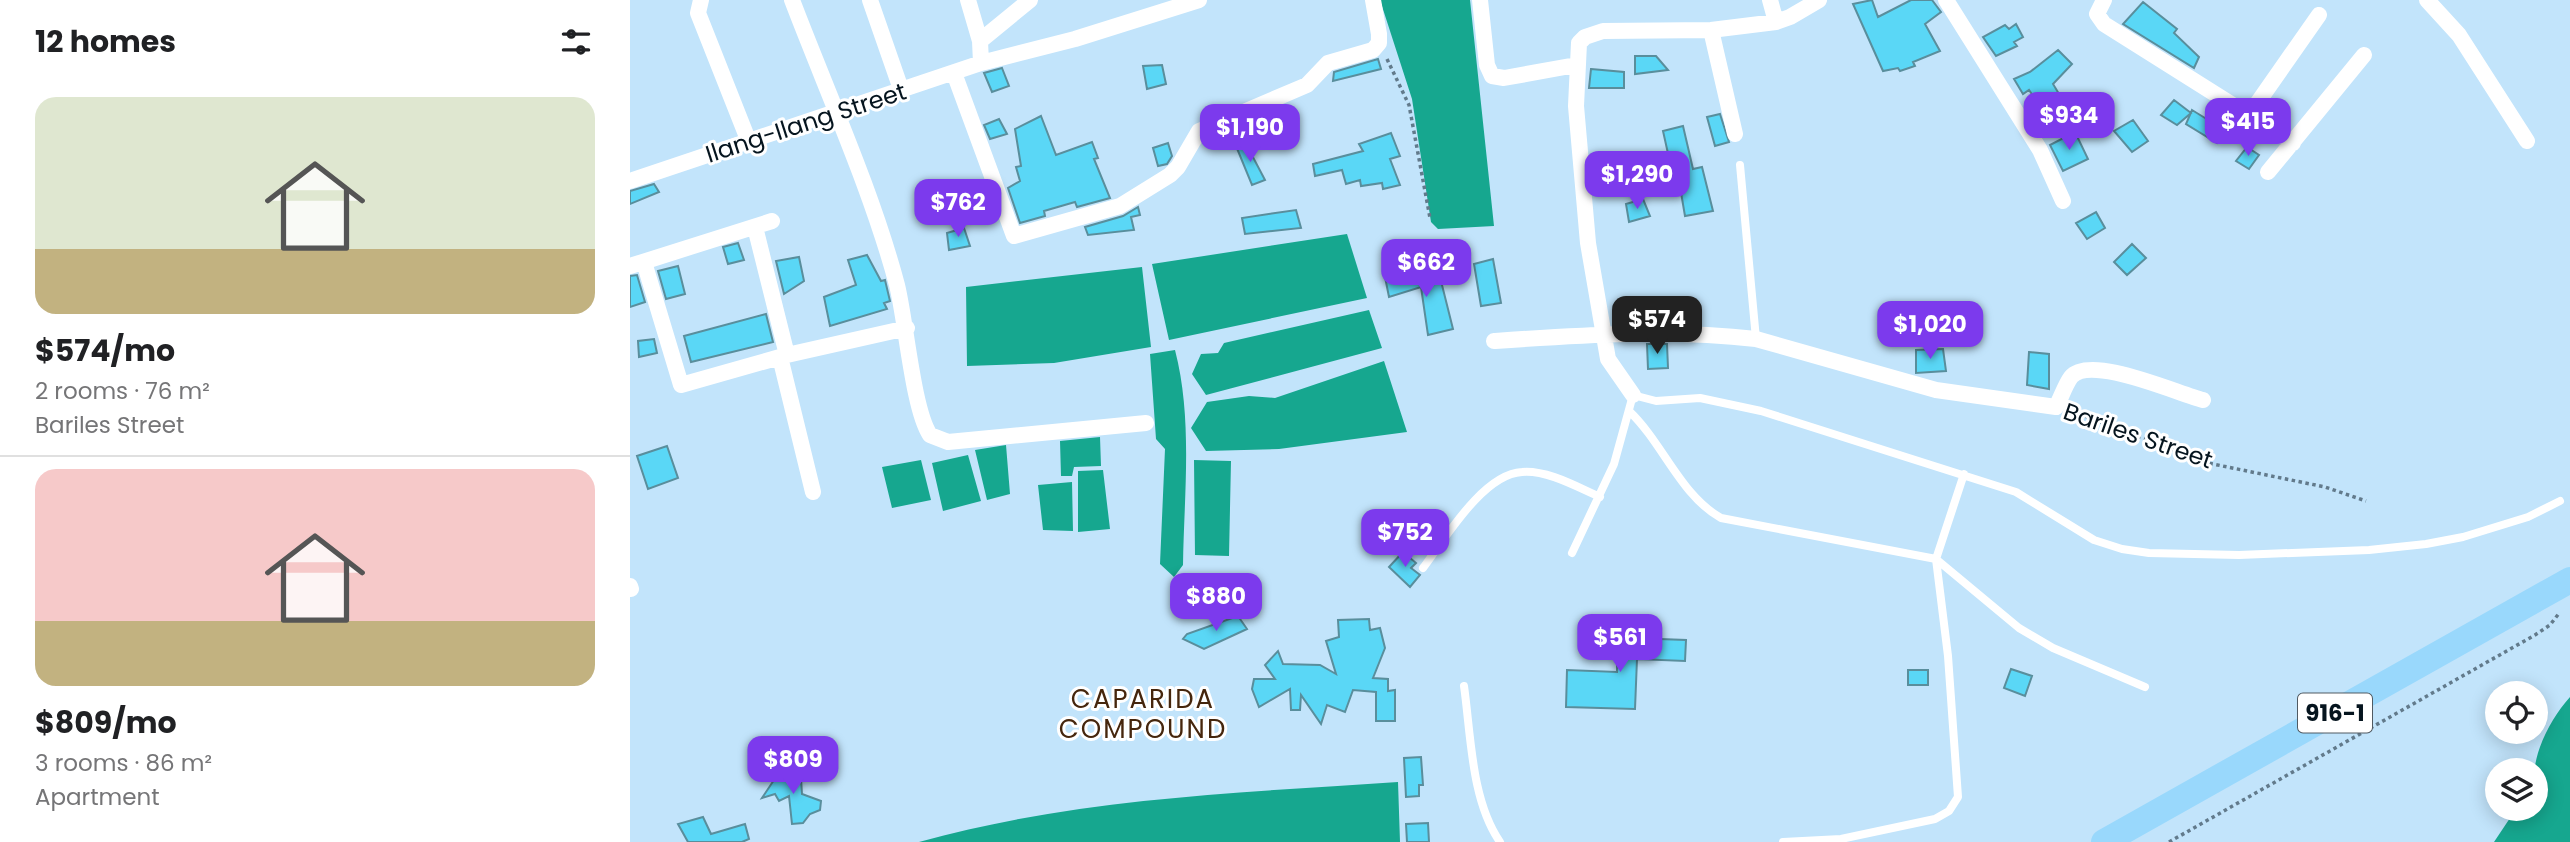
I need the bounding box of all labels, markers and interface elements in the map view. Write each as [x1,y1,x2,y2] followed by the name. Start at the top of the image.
[35,20,176,63] text: 12 homes
[557,23,595,61] icon: filters
[701,75,910,171] street label: Ilang-Ilang Street
[2028,92,2110,152] pin: $934
[2040,99,2098,131] text: $934
[2207,99,2289,158] pin: $415
[1193,104,1307,164] pin: $1,190
[2221,105,2275,137] text: $415
[1216,111,1284,143] text: $1,190
[252,143,378,269] icon: home
[1580,152,1694,211] pin: $1,290
[1601,158,1673,190] text: $1,290
[917,180,999,239] pin: $762
[930,186,986,218] text: $762
[1385,240,1467,299] pin: $662
[1397,246,1455,278] text: $662
[1616,296,1698,356] pin: $574
[1873,302,1987,361] pin: $1,020
[1628,303,1686,335] text: $574
[1893,308,1967,340] text: $1,020
[35,329,175,372] text: $574/mo
[35,375,210,407] text: 2 rooms · 76 m²
[2059,395,2217,476] street label: Bariles Street
[35,409,184,441] text: Bariles Street
[1364,510,1446,569] pin: $752
[252,515,378,641] icon: home
[1377,516,1433,548] text: $752
[1175,574,1257,633] pin: $880
[1186,580,1246,612] text: $880
[1579,614,1661,674] pin: $561
[1593,621,1647,653] text: $561
[1059,681,1227,747] district label: CAPARIDA COMPOUND
[2485,681,2548,821] map controls
[2485,681,2548,744] button: locate
[2298,694,2372,733] road number: 916-1
[35,701,177,744] text: $809/mo
[752,736,834,796] pin: $809
[763,743,823,775] text: $809
[35,747,212,779] text: 3 rooms · 86 m²
[2485,758,2548,821] button: layers
[35,781,160,813] text: Apartment

